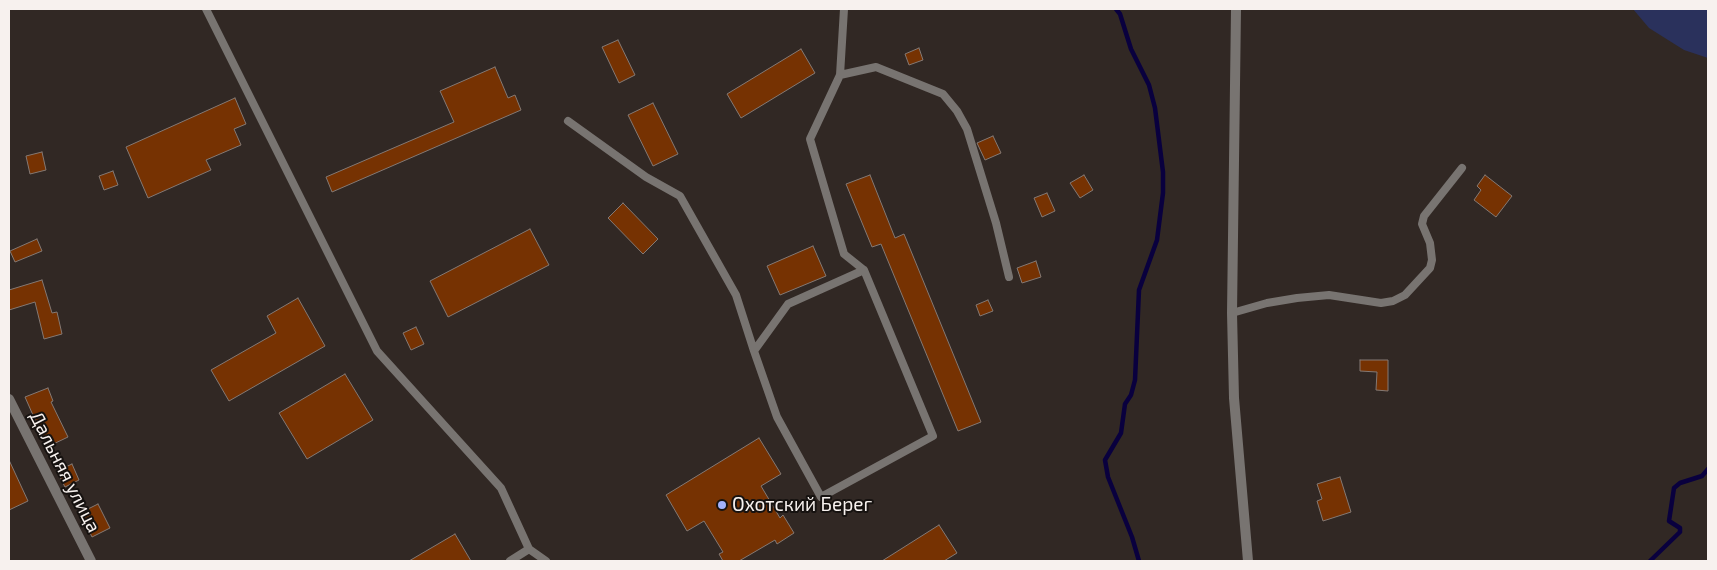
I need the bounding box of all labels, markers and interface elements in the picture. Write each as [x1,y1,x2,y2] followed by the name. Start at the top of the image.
[25,408,105,536] street label: Дальняя улица
[732,494,872,516] place label: Охотский Берег
[716,499,728,511] marker: Охотский Берег

